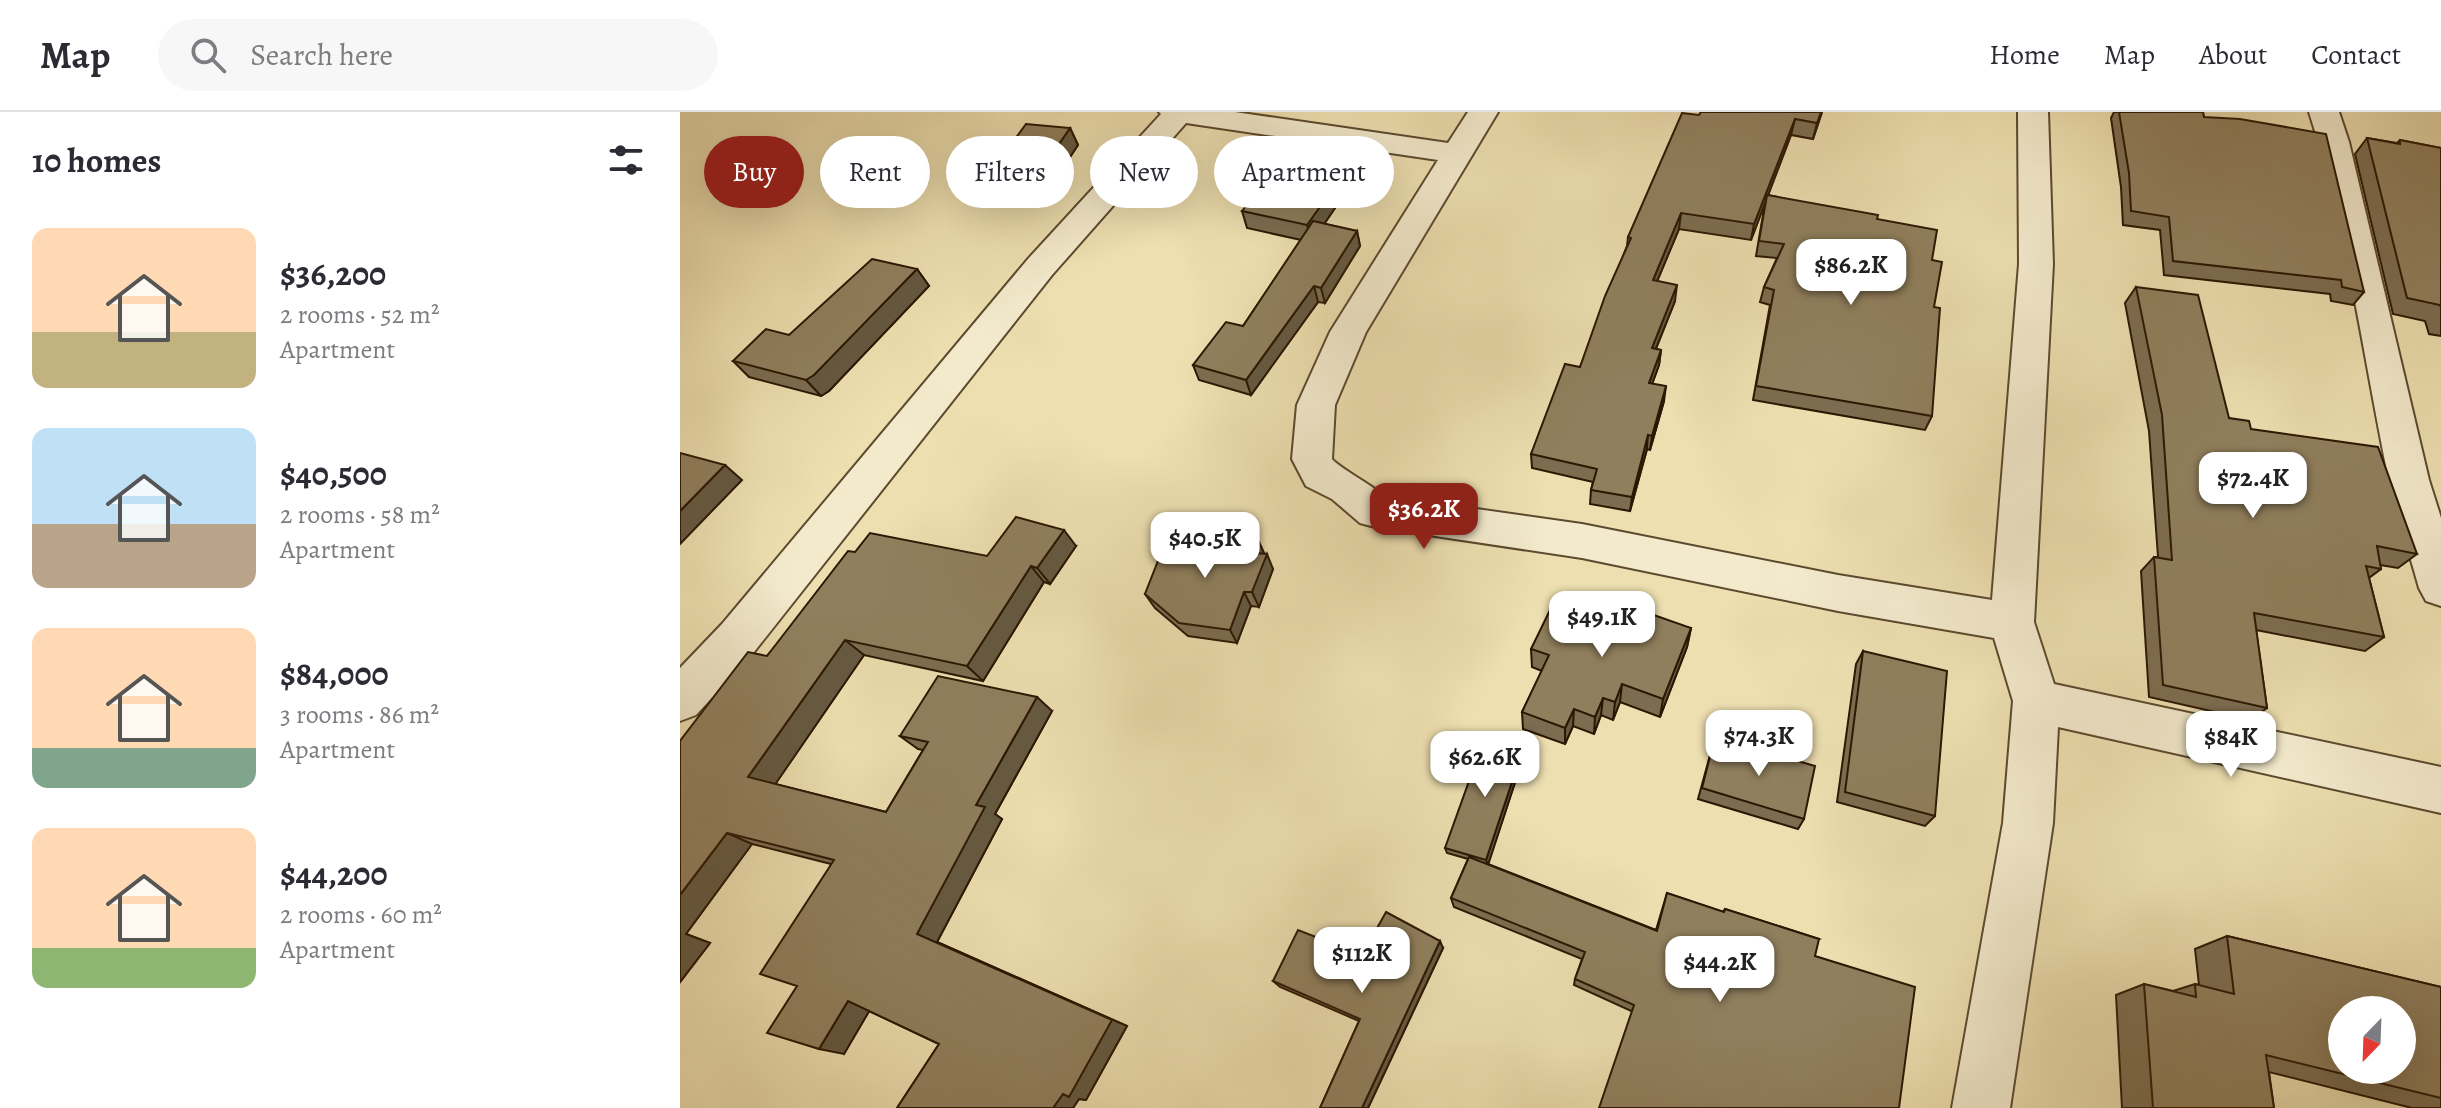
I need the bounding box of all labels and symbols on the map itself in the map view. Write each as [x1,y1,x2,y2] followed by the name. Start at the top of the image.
[1786,239,1916,307] pin: $86.2K
[2188,452,2318,520] pin: $72.4K
[1359,483,1489,551] pin: $36.2K
[1140,512,1270,580] pin: $40.5K
[1537,591,1667,659] pin: $49.1K
[1694,710,1824,778] pin: $74.3K
[2184,711,2278,779] pin: $84K
[1420,731,1550,799] pin: $62.6K
[1306,927,1418,995] pin: $112K
[1655,936,1785,1004] pin: $44.2K
[2328,996,2416,1084] north arrow

